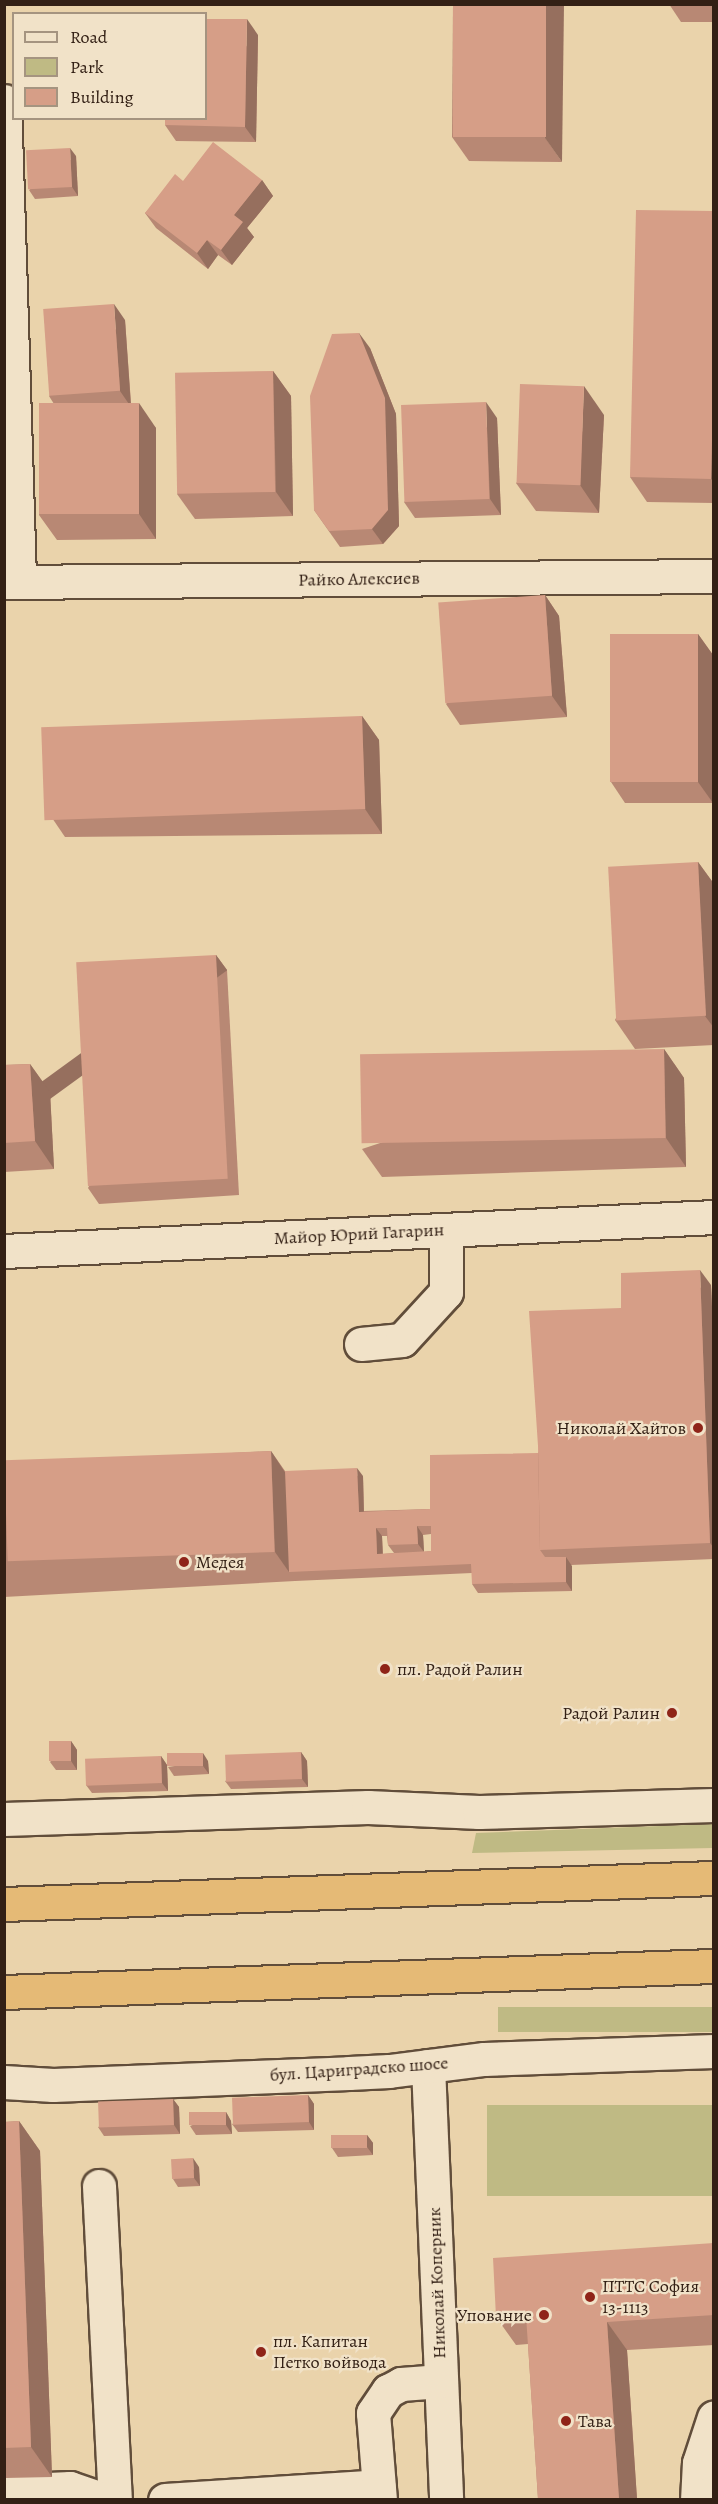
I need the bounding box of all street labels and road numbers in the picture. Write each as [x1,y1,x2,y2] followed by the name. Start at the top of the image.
[298,567,420,591] street label: Райко Алексиев
[273,1219,445,1249] street label: Майор Юрий Гагарин
[269,2052,449,2086] street label: бул. Цариградско шосе
[424,2207,450,2359] street label: Николай Коперник

